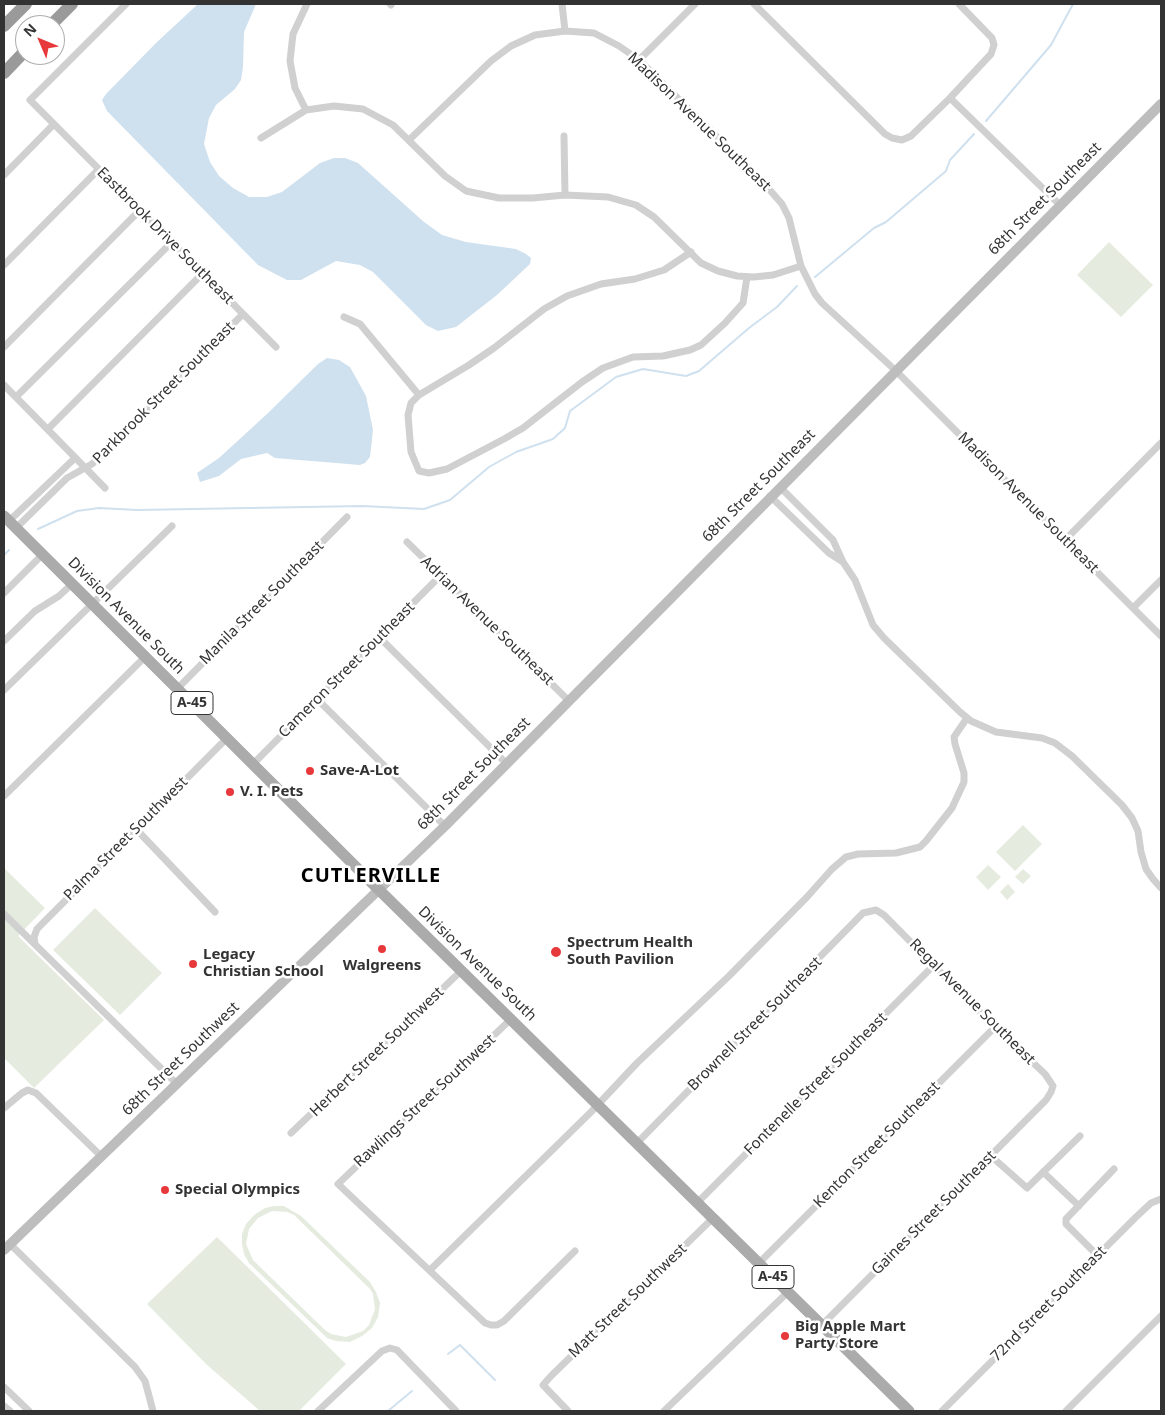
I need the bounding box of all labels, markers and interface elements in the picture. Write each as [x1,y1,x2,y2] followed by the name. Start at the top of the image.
[15,15,65,65] north arrow
[19,19,40,40] text: N
[624,49,774,195] street label: Madison Avenue Southeast
[985,139,1105,259] street label: 68th Street Southeast
[93,164,237,308] street label: Eastbrook Drive Southeast
[89,318,239,468] street label: Parkbrook Street Southeast
[699,426,819,546] street label: 68th Street Southeast
[954,429,1102,577] street label: Madison Avenue Southeast
[196,537,328,669] street label: Manila Street Southeast
[417,553,557,689] street label: Adrian Avenue Southeast
[64,554,188,678] street label: Division Avenue South
[275,598,419,742] street label: Cameron Street Southeast
[171,691,213,714] road number: A-45
[414,714,534,834] street label: 68th Street Southeast
[320,762,399,780] place label: Save-A-Lot
[304,765,316,777] marker: Save-A-Lot
[60,773,192,905] street label: Palma Street Southwest
[240,783,303,801] place label: V. I. Pets
[224,786,236,798] marker: V. I. Pets
[299,864,443,888] district label: CUTLERVILLE
[414,903,540,1025] street label: Division Avenue South
[567,934,693,969] place label: Spectrum Health South Pavilion
[905,935,1039,1069] street label: Regal Avenue Southeast
[376,943,388,955] marker: Walgreens
[549,945,563,959] marker: Spectrum Health South Pavilion
[203,946,324,981] place label: Legacy Christian School
[684,953,826,1095] street label: Brownell Street Southeast
[343,957,421,975] place label: Walgreens
[187,958,199,970] marker: Legacy Christian School
[306,983,448,1121] street label: Herbert Street Southwest
[119,998,243,1120] street label: 68th Street Southwest
[741,1009,891,1159] street label: Fontenelle Street Southeast
[351,1031,499,1171] street label: Rawlings Street Southwest
[810,1078,944,1212] street label: Kenton Street Southeast
[868,1147,1000,1279] street label: Gaines Street Southeast
[175,1181,300,1199] place label: Special Olympics
[159,1184,171,1196] marker: Special Olympics
[565,1240,691,1362] street label: Matt Street Southwest
[987,1242,1111,1366] street label: 72nd Street Southeast
[752,1266,794,1288] road number: A-45
[795,1318,906,1353] place label: Big Apple Mart Party Store
[779,1330,791,1342] marker: Big Apple Mart Party Store

